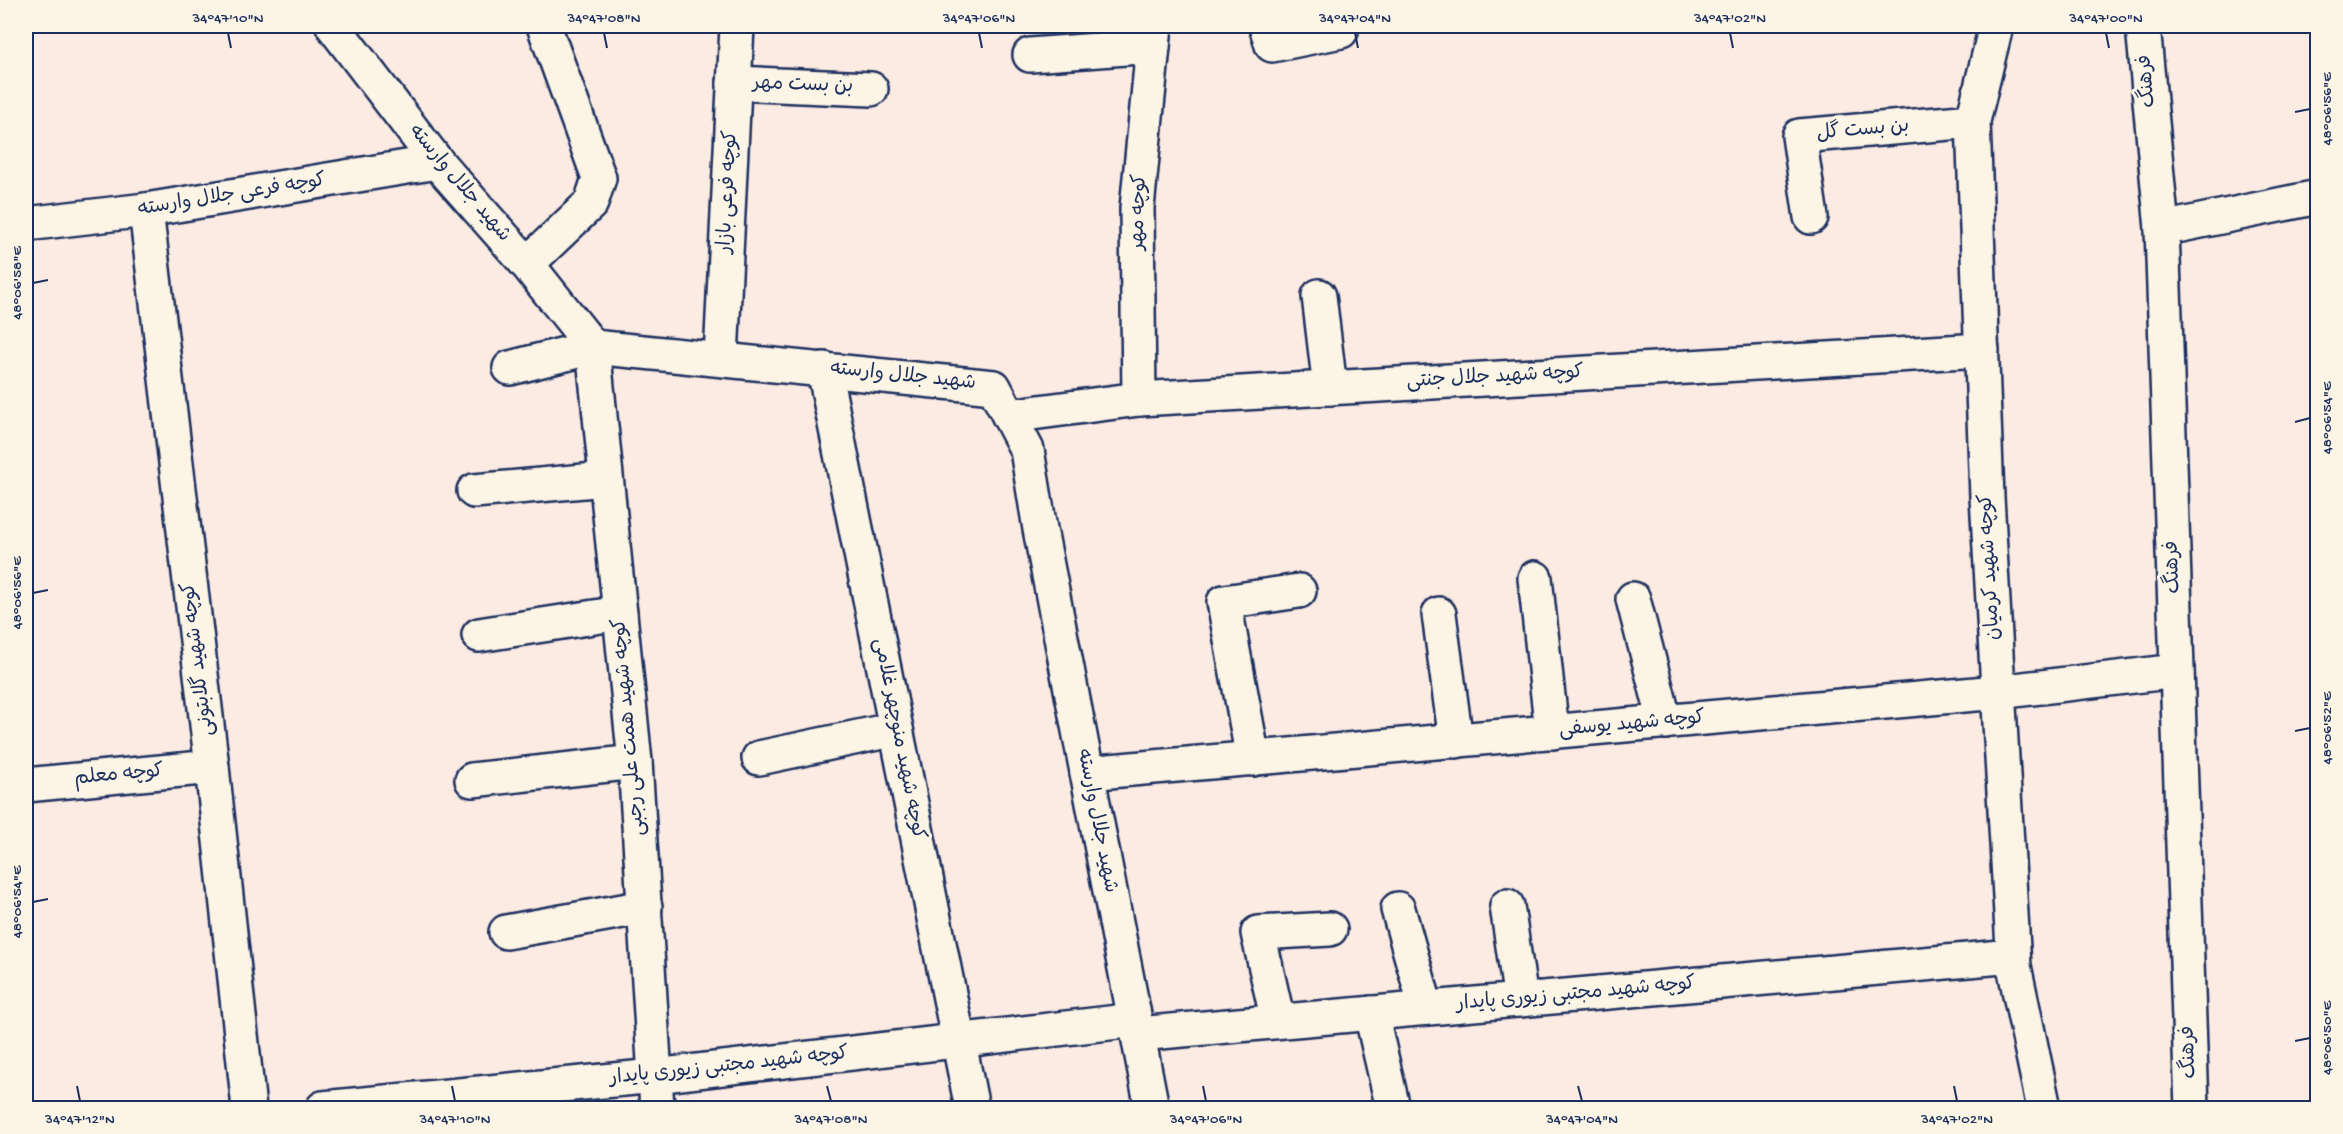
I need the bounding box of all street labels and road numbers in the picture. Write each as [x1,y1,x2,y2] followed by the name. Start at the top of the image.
[2131,54,2162,109] street label: فرهنگ
[750,73,854,99] street label: بن بست مهر
[1815,113,1910,147] street label: بن بست گل
[403,120,516,247] street label: شهید جلال وارسته
[713,130,744,256] street label: کوچه فرعی بازار
[136,169,327,222] street label: کوچه فرعی جلال وارسته
[1126,174,1153,252] street label: کوچه مهر
[829,357,977,396] street label: شهید جلال وارسته
[1406,361,1584,394] street label: کوچه شهید جلال جنتی
[1975,493,2006,641] street label: کوچه شهید کرمیان
[2159,540,2186,594] street label: فرهنگ
[175,581,220,738] street label: کوچه شهید گلابتونی
[608,617,651,837] street label: کوچه شهید همت علی رجبی
[867,636,930,842] street label: کوچه شهید منوچهر غلامی
[1558,706,1706,743] street label: کوچه شهید یوسفی
[1071,747,1122,895] street label: شهید جلال وارسته
[73,760,165,791] street label: کوچه معلم
[1453,972,1697,1017] street label: کوچه شهید مجتبی زیوری پایدار
[2175,1025,2202,1079] street label: فرهنگ
[606,1042,850,1091] street label: کوچه شهید مجتبی زیوری پایدار

